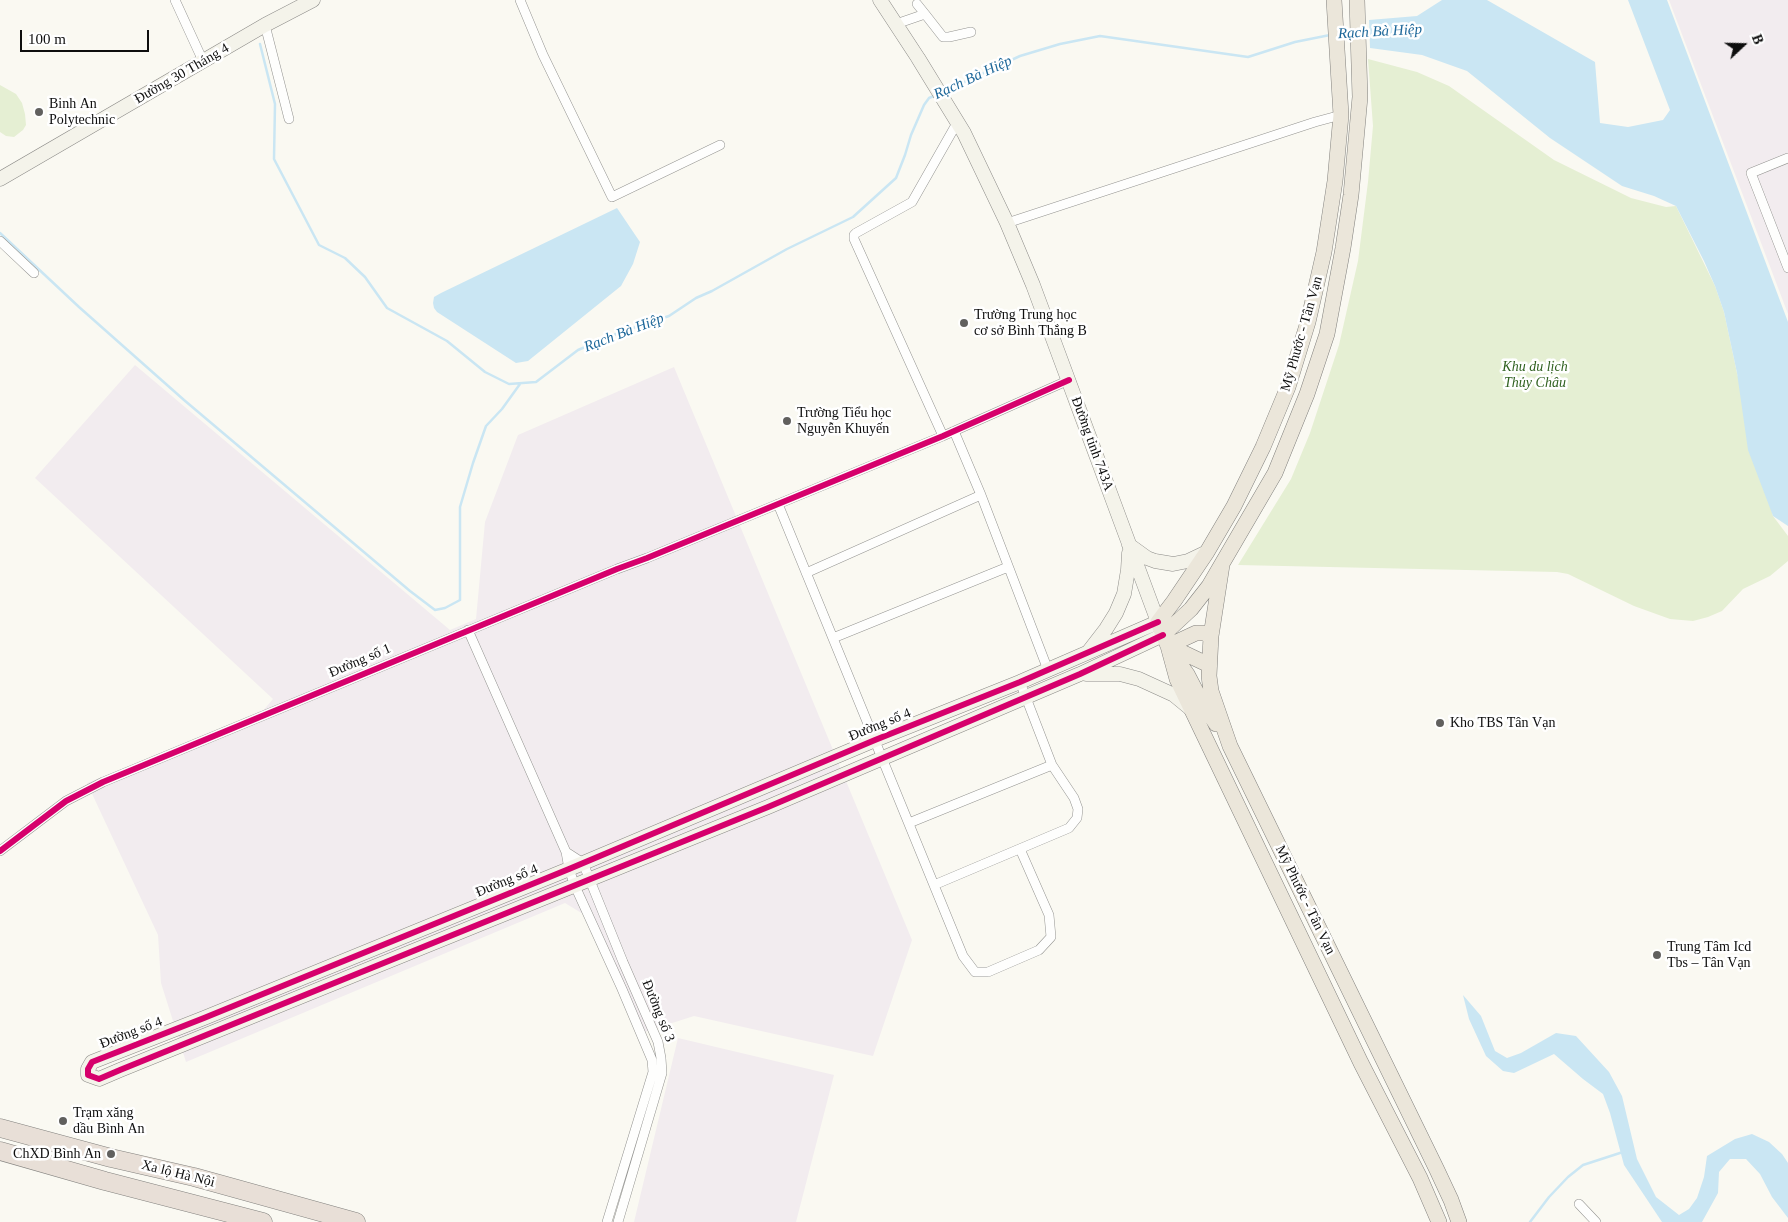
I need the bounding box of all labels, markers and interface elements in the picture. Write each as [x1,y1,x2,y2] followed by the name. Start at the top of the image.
[22,20,151,52] scale bar
[1718,20,1768,70] north arrow
[1338,21,1422,43] water label: Rạch Bà Hiệp
[28,31,66,47] text: 100 m
[1749,32,1766,46] text: B
[132,40,232,108] street label: Đường 30 Tháng 4
[931,52,1015,104] water label: Rạch Bà Hiệp
[49,96,115,128] place label: Binh An Polytechnic
[33,106,45,118] marker: Binh An Polytechnic
[1277,274,1327,394] street label: Mỹ Phước - Tân Vạn
[974,307,1087,340] place label: Trường Trung học cơ sở Bình Thắng B
[581,310,667,356] water label: Rạch Bà Hiệp
[958,317,970,329] marker: Trường Trung học cơ sở Bình Thắng B
[1502,359,1568,392] park label: Khu du lịch Thủy Châu
[1067,395,1117,493] street label: Đường tỉnh 743A
[797,405,891,438] place label: Trường Tiểu học Nguyễn Khuyến
[781,415,793,427] marker: Trường Tiểu học Nguyễn Khuyến
[327,640,393,682] street label: Đường số 1
[846,705,914,745] street label: Đường số 4
[1450,715,1555,731] place label: Kho TBS Tân Vạn
[1434,717,1446,729] marker: Kho TBS Tân Vạn
[1271,843,1339,957] street label: Mỹ Phước - Tân Vạn
[473,861,541,901] street label: Đường số 4
[1667,939,1751,972] place label: Trung Tâm Icd Tbs – Tân Vạn
[1651,949,1663,961] marker: Trung Tâm Icd Tbs – Tân Vạn
[638,977,678,1045] street label: Đường số 3
[97,1013,165,1053] street label: Đường số 4
[73,1105,145,1138] place label: Trạm xăng dầu Bình An
[57,1115,69,1127] marker: Trạm xăng dầu Bình An
[13,1146,101,1162] place label: ChXD Bình An
[105,1148,117,1160] marker: ChXD Bình An
[140,1157,216,1191] street label: Xa lộ Hà Nội

